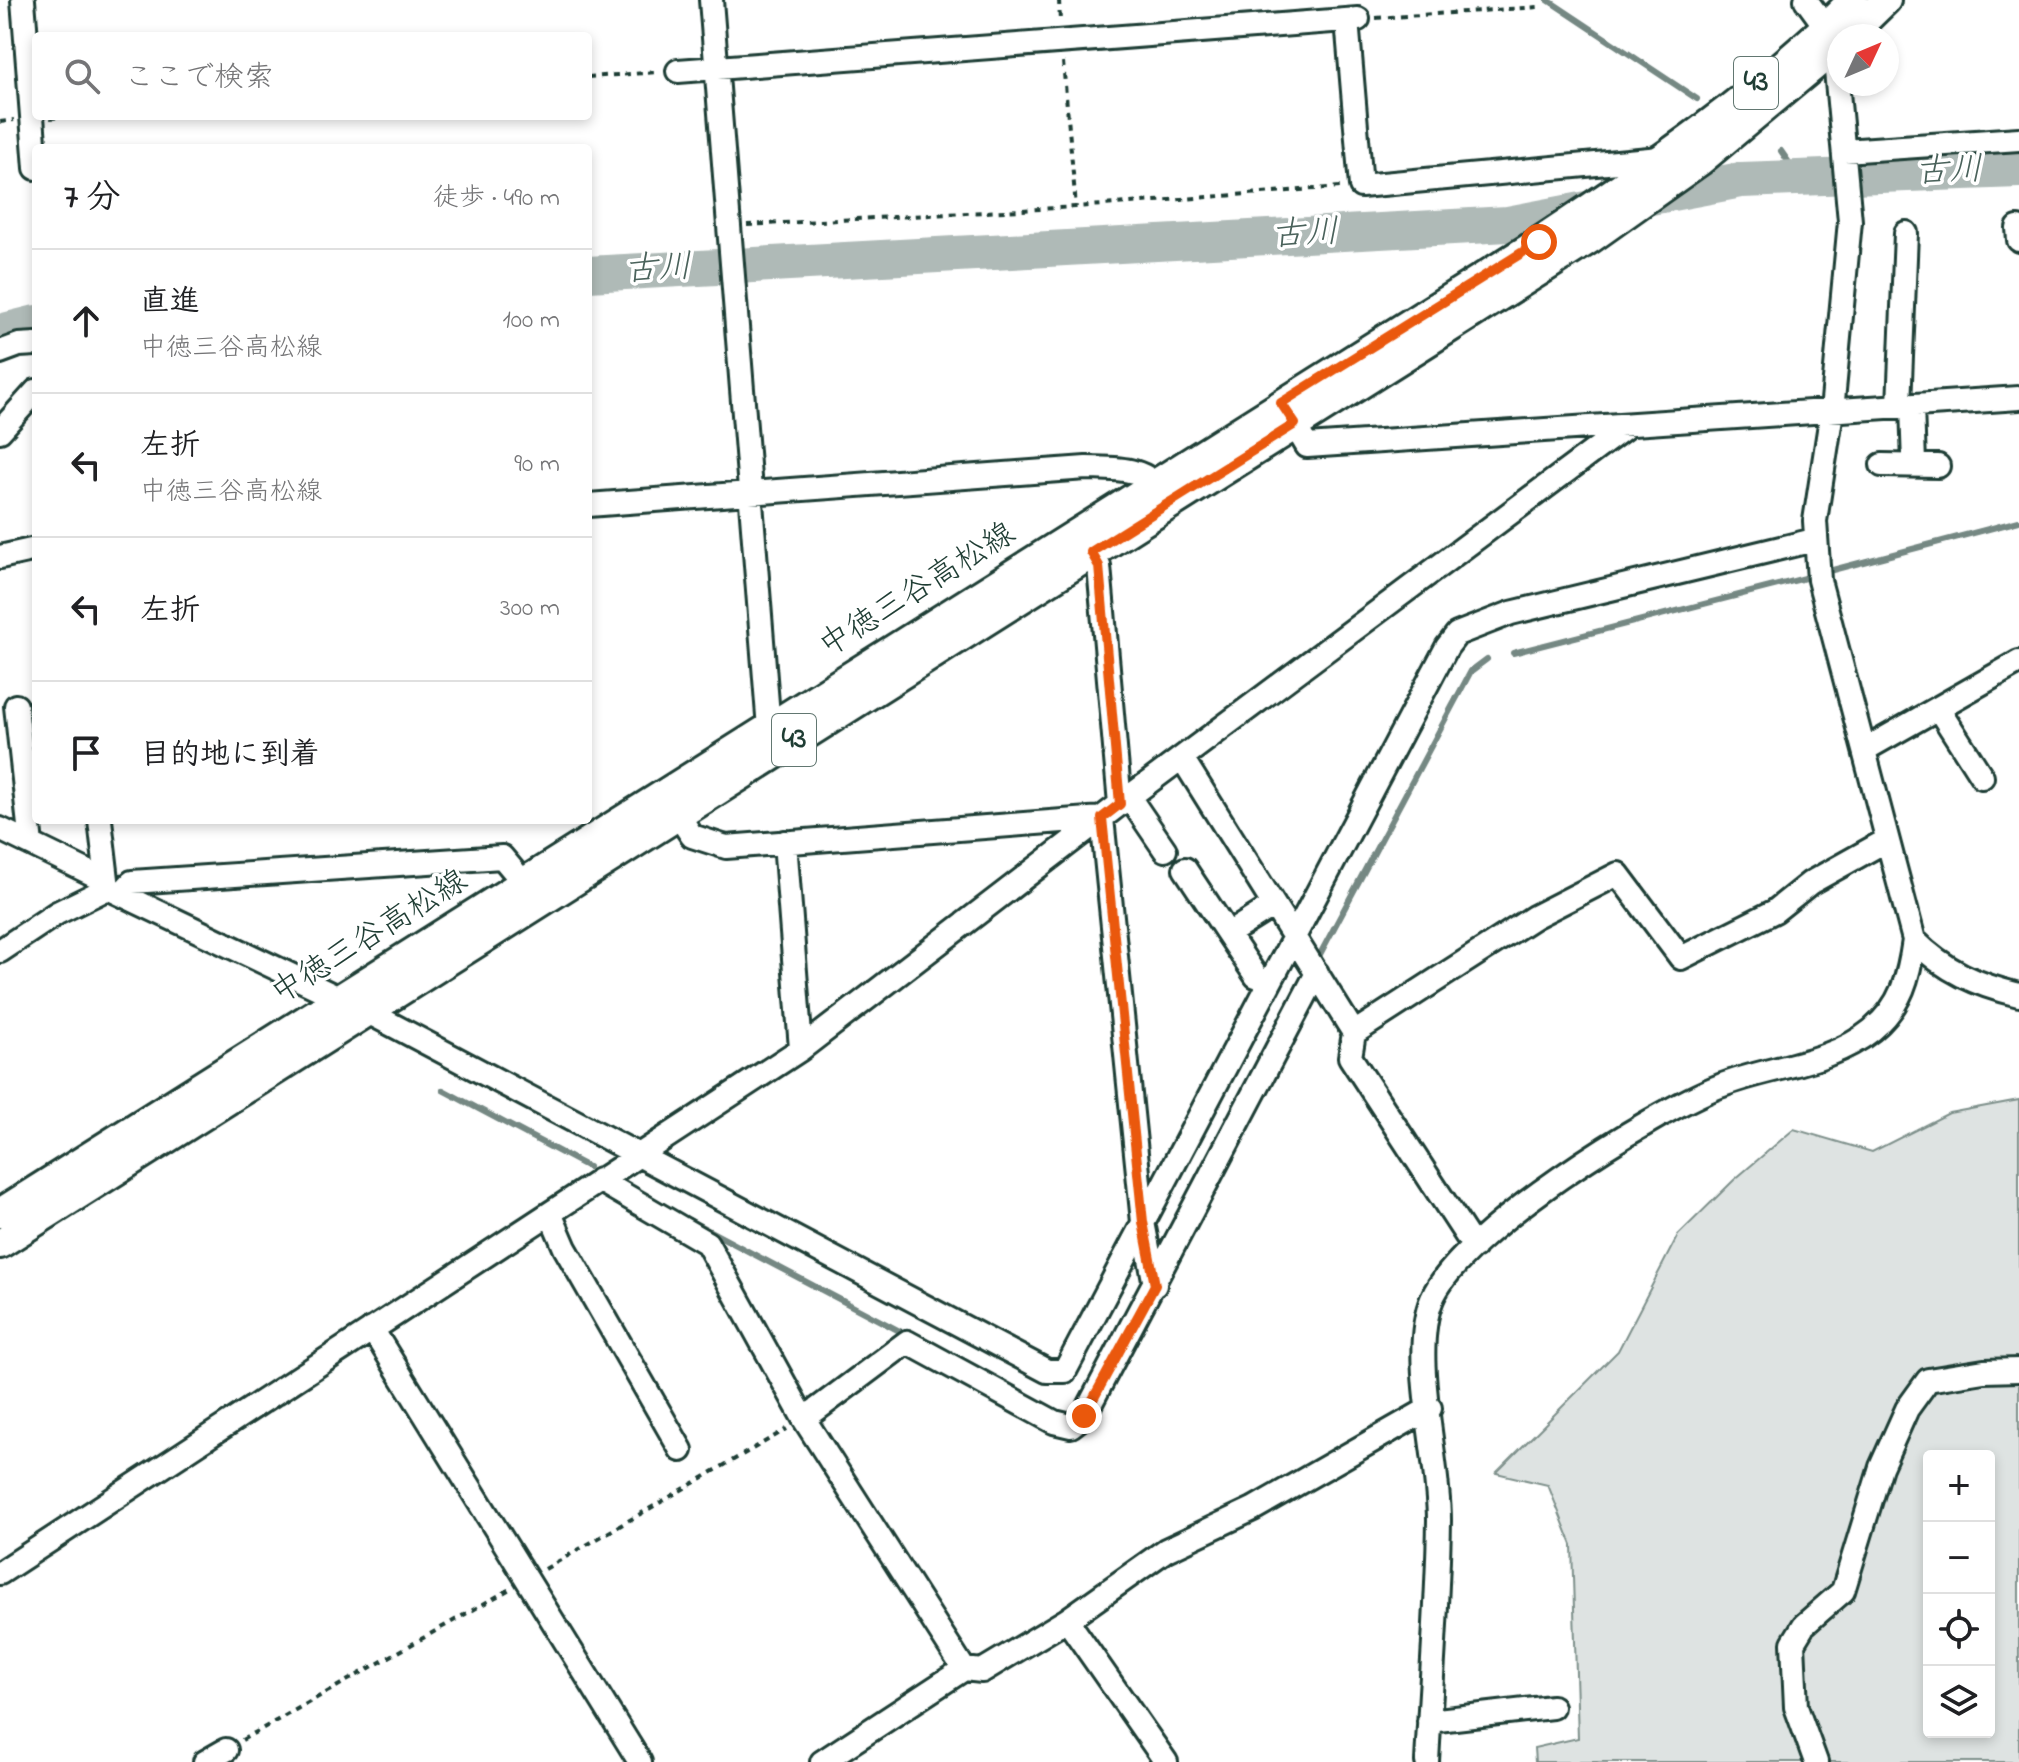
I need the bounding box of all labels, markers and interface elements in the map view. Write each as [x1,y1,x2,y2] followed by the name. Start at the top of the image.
[1827,24,1899,96] north arrow
[32,32,592,120] search box
[60,54,104,98] icon: search
[124,57,274,101] text: ここで検索
[1734,57,1778,109] road number: 43
[1914,146,1984,198] water label: 古川
[64,174,121,224] text: 7 分
[433,180,560,218] text: 徒歩 · 490 m
[1270,208,1340,262] water label: 古川
[1521,224,1557,260] route start
[623,243,693,297] water label: 古川
[140,281,200,325] text: 直進
[64,299,108,343] icon: ahead
[503,302,560,340] text: 100 m
[140,330,322,368] text: 中徳三谷高松線
[140,425,200,469] text: 左折
[64,443,108,487] icon: left
[514,446,560,484] text: 90 m
[140,474,322,512] text: 中徳三谷高松線
[811,512,1025,670] street label: 中徳三谷高松線
[64,587,108,631] icon: left
[140,590,200,634] text: 左折
[500,590,560,628] text: 300 m
[772,714,816,766] road number: 43
[64,731,108,775] icon: arrive
[140,734,320,778] text: 目的地に到着
[263,859,477,1017] street label: 中徳三谷高松線
[1066,1398,1102,1434] route end
[1923,1450,1995,1738] map controls
[1923,1450,1995,1522] button: +
[1923,1522,1995,1594] button: −
[1923,1594,1995,1666] button: locate
[1923,1666,1995,1738] button: layers

